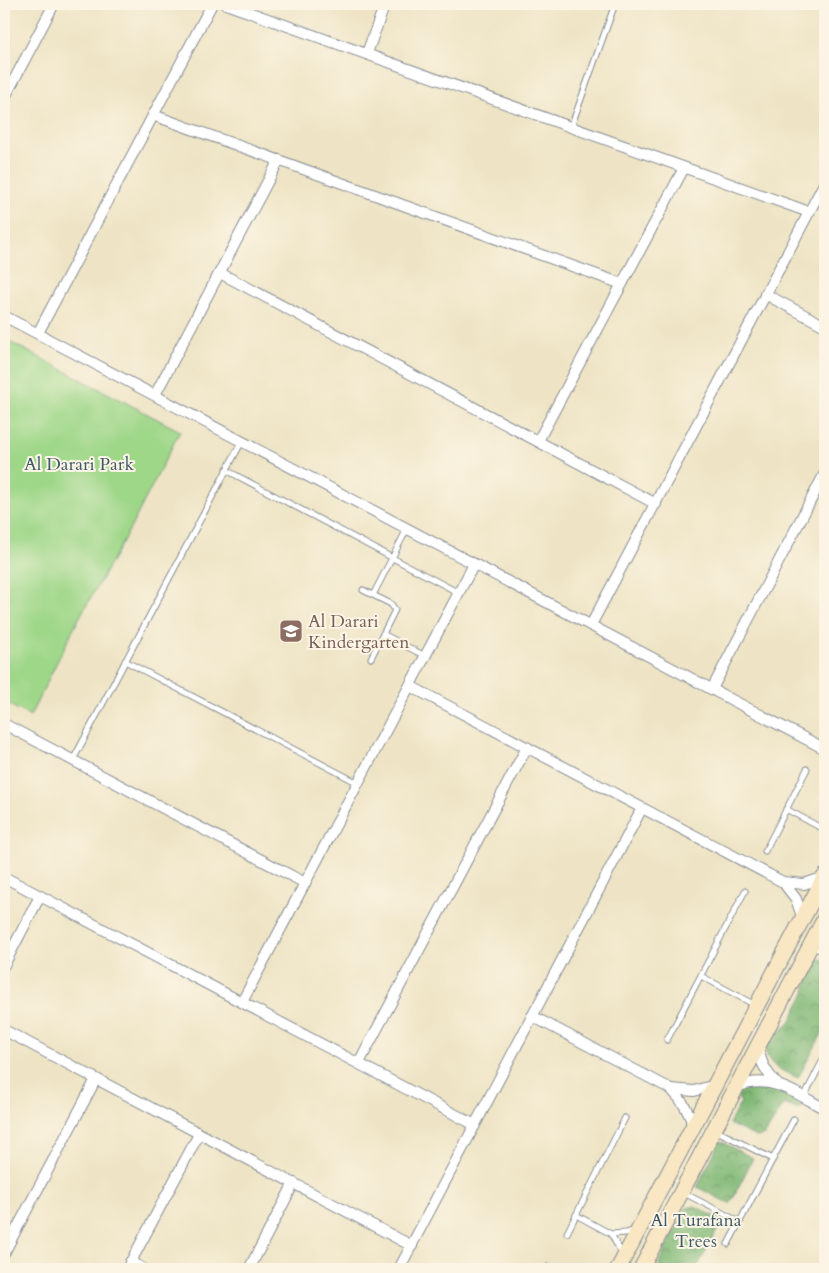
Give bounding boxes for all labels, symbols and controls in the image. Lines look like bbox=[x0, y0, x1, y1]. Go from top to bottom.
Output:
park label: Al Darari Park bbox=[24, 452, 134, 477]
place label: Al Darari Kindergarten bbox=[308, 609, 410, 655]
school or university icon: Al Darari Kindergarten bbox=[278, 618, 304, 644]
park label: Al Turafana Trees bbox=[651, 1208, 742, 1254]

